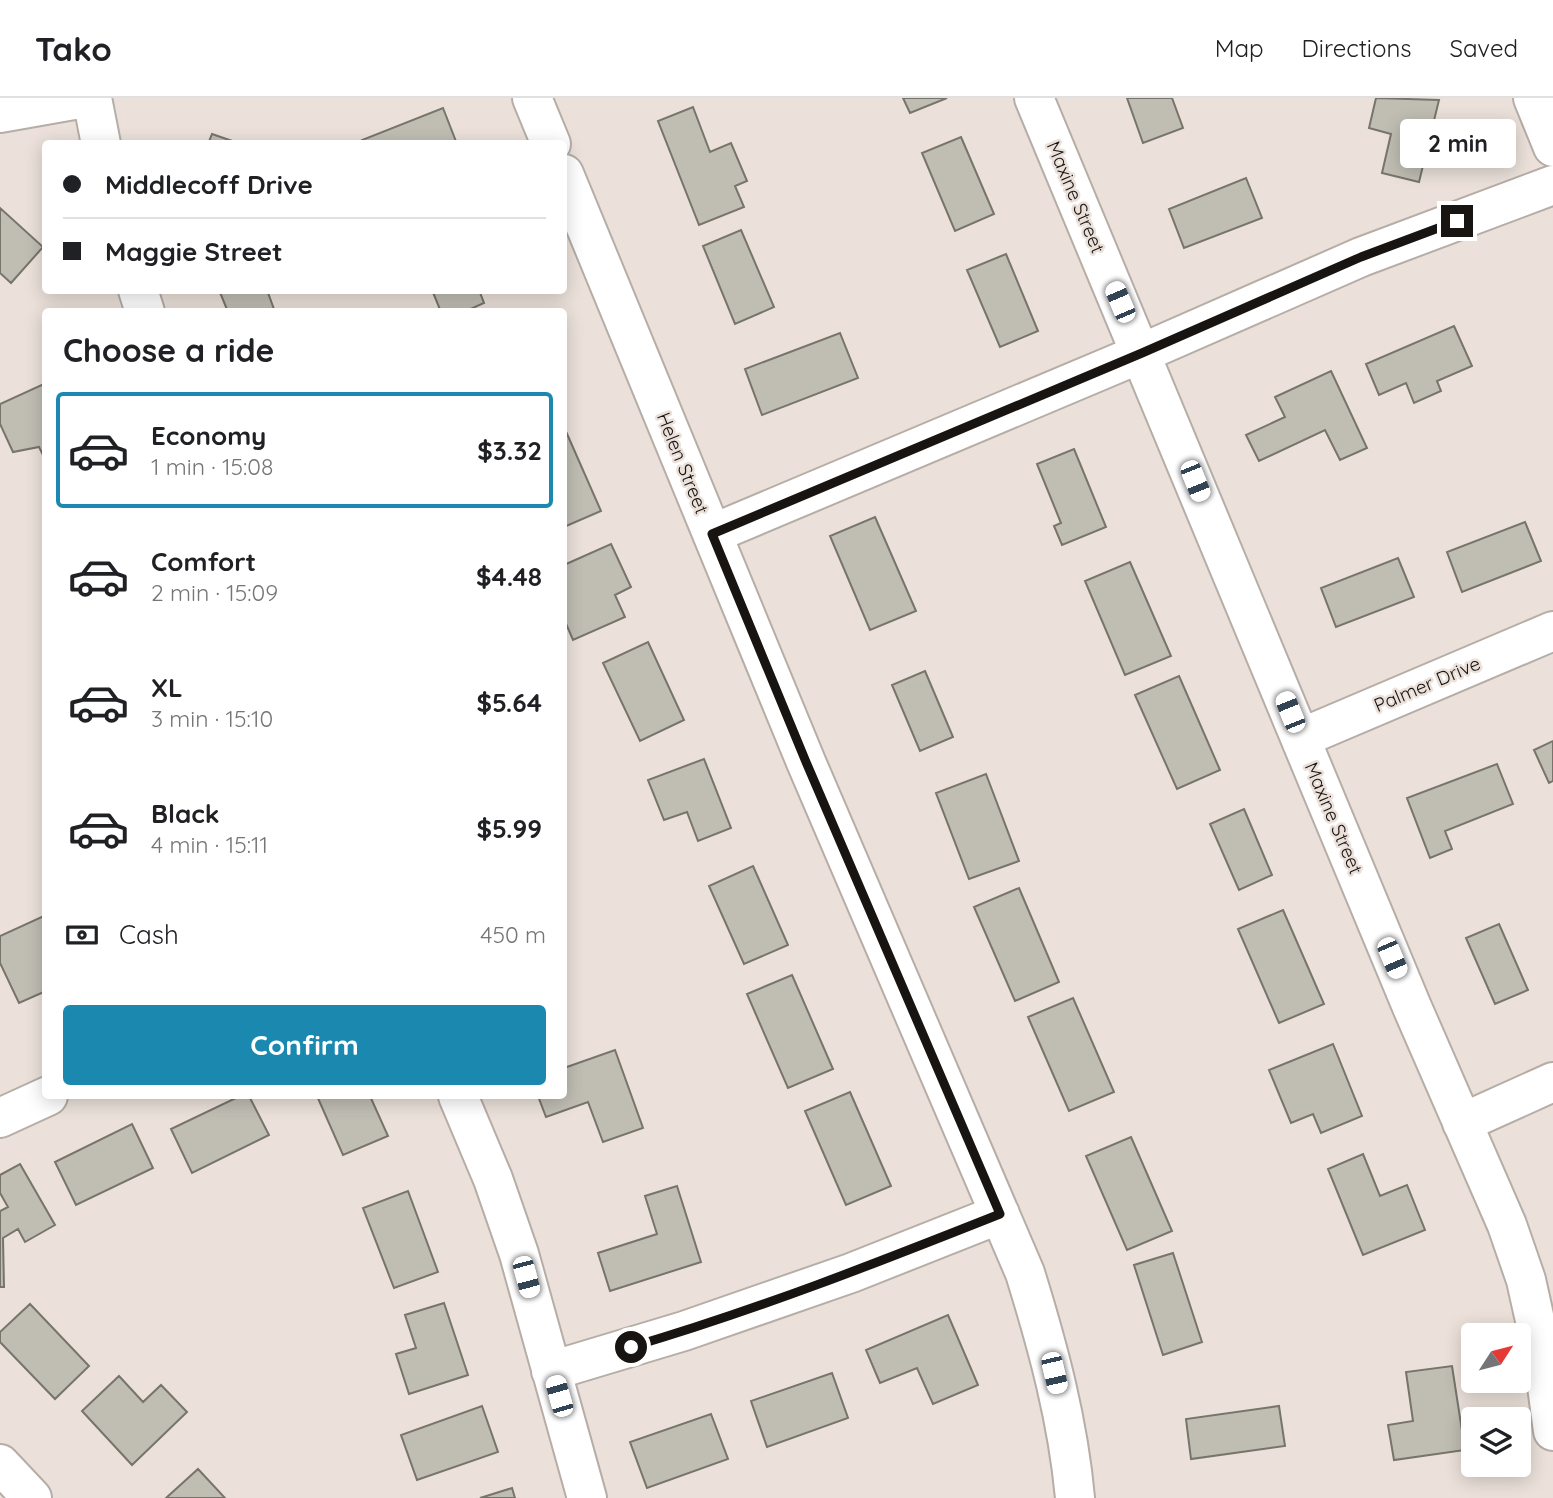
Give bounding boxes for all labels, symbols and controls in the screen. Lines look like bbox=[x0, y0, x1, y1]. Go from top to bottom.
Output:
text: Tako bbox=[35, 28, 112, 69]
text: Map bbox=[1215, 33, 1264, 63]
text: Directions bbox=[1302, 33, 1412, 63]
text: Saved bbox=[1450, 33, 1518, 63]
callout: 2 min bbox=[1399, 120, 1515, 169]
text: 2 min bbox=[1428, 129, 1488, 158]
street label: Maxine Street bbox=[1042, 137, 1110, 257]
text: Middlecoff Drive bbox=[105, 168, 313, 201]
route end bbox=[1441, 205, 1473, 237]
text: Maggie Street bbox=[105, 235, 283, 268]
car bbox=[1103, 279, 1138, 325]
text: Choose a ride bbox=[63, 330, 275, 370]
street label: Helen Street bbox=[652, 409, 714, 517]
icon: car bbox=[67, 419, 130, 482]
text: Economy bbox=[151, 419, 266, 452]
text: $3.32 bbox=[477, 434, 542, 467]
text: 1 min · 15:08 bbox=[151, 452, 273, 481]
car bbox=[1178, 458, 1213, 504]
icon: car bbox=[67, 545, 130, 608]
text: Comfort bbox=[151, 545, 256, 578]
text: $4.48 bbox=[476, 560, 542, 593]
text: 2 min · 15:09 bbox=[151, 578, 278, 607]
street label: Palmer Drive bbox=[1370, 651, 1484, 717]
icon: car bbox=[67, 671, 130, 734]
text: XL bbox=[151, 671, 183, 704]
text: $5.64 bbox=[476, 686, 542, 719]
car bbox=[1273, 689, 1308, 735]
text: 3 min · 15:10 bbox=[151, 704, 273, 733]
street label: Maxine Street bbox=[1300, 758, 1368, 878]
icon: car bbox=[67, 797, 130, 860]
text: Black bbox=[151, 797, 220, 830]
text: $5.99 bbox=[477, 812, 542, 845]
text: 4 min · 15:11 bbox=[151, 830, 268, 859]
icon: cash bbox=[63, 916, 101, 954]
text: Cash bbox=[119, 918, 179, 951]
text: 450 m bbox=[480, 920, 546, 949]
car bbox=[1375, 935, 1410, 981]
button: Confirm bbox=[63, 1005, 546, 1085]
car bbox=[511, 1254, 542, 1300]
north arrow bbox=[1461, 1323, 1531, 1393]
map controls bbox=[1461, 1323, 1531, 1477]
route start bbox=[615, 1331, 647, 1363]
car bbox=[1040, 1350, 1069, 1396]
car bbox=[544, 1373, 575, 1419]
button: layers bbox=[1461, 1407, 1531, 1477]

